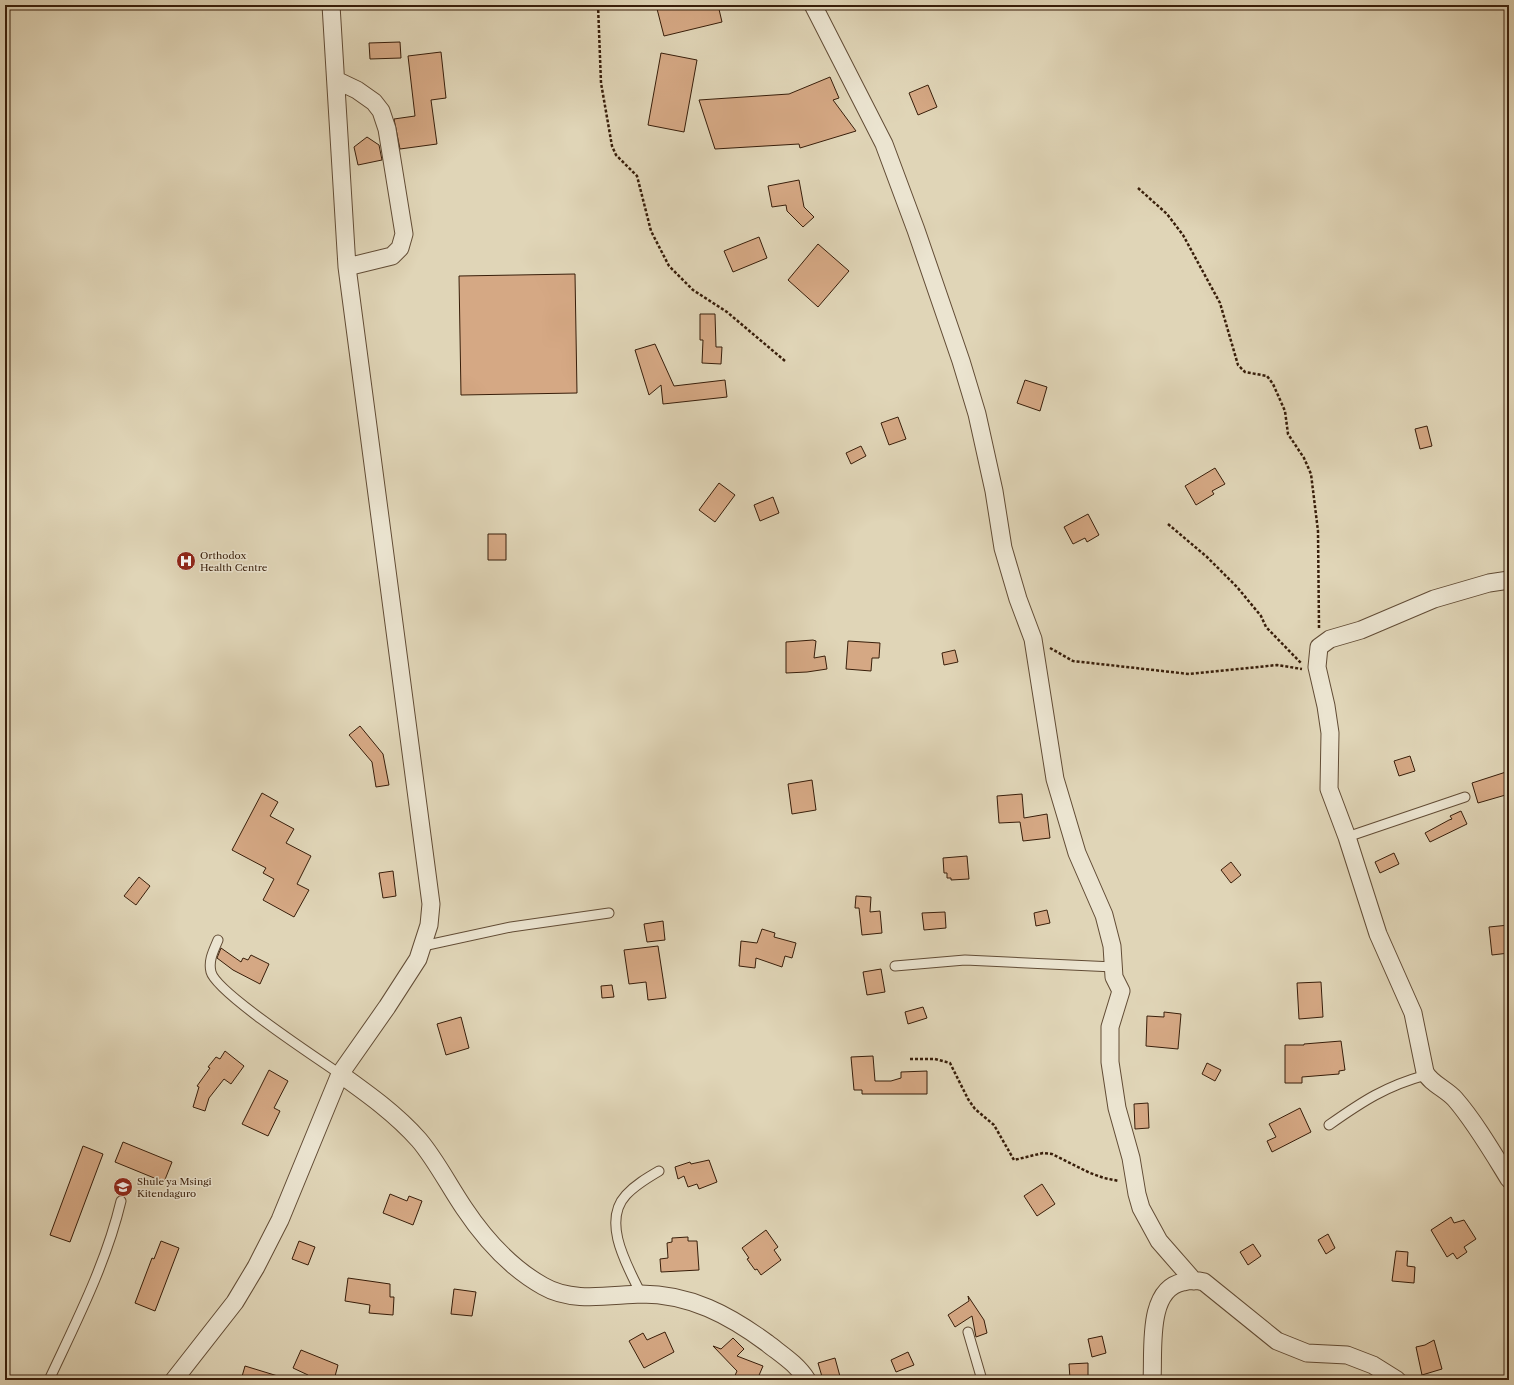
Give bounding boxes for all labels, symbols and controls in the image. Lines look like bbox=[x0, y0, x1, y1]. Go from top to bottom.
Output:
place label: Orthodox Health Centre bbox=[200, 549, 268, 574]
hospital icon: Orthodox Health Centre bbox=[175, 550, 197, 572]
place label: Shule ya Msingi Kitendaguro bbox=[137, 1175, 211, 1200]
school or university icon: Shule ya Msingi Kitendaguro bbox=[112, 1176, 134, 1198]

